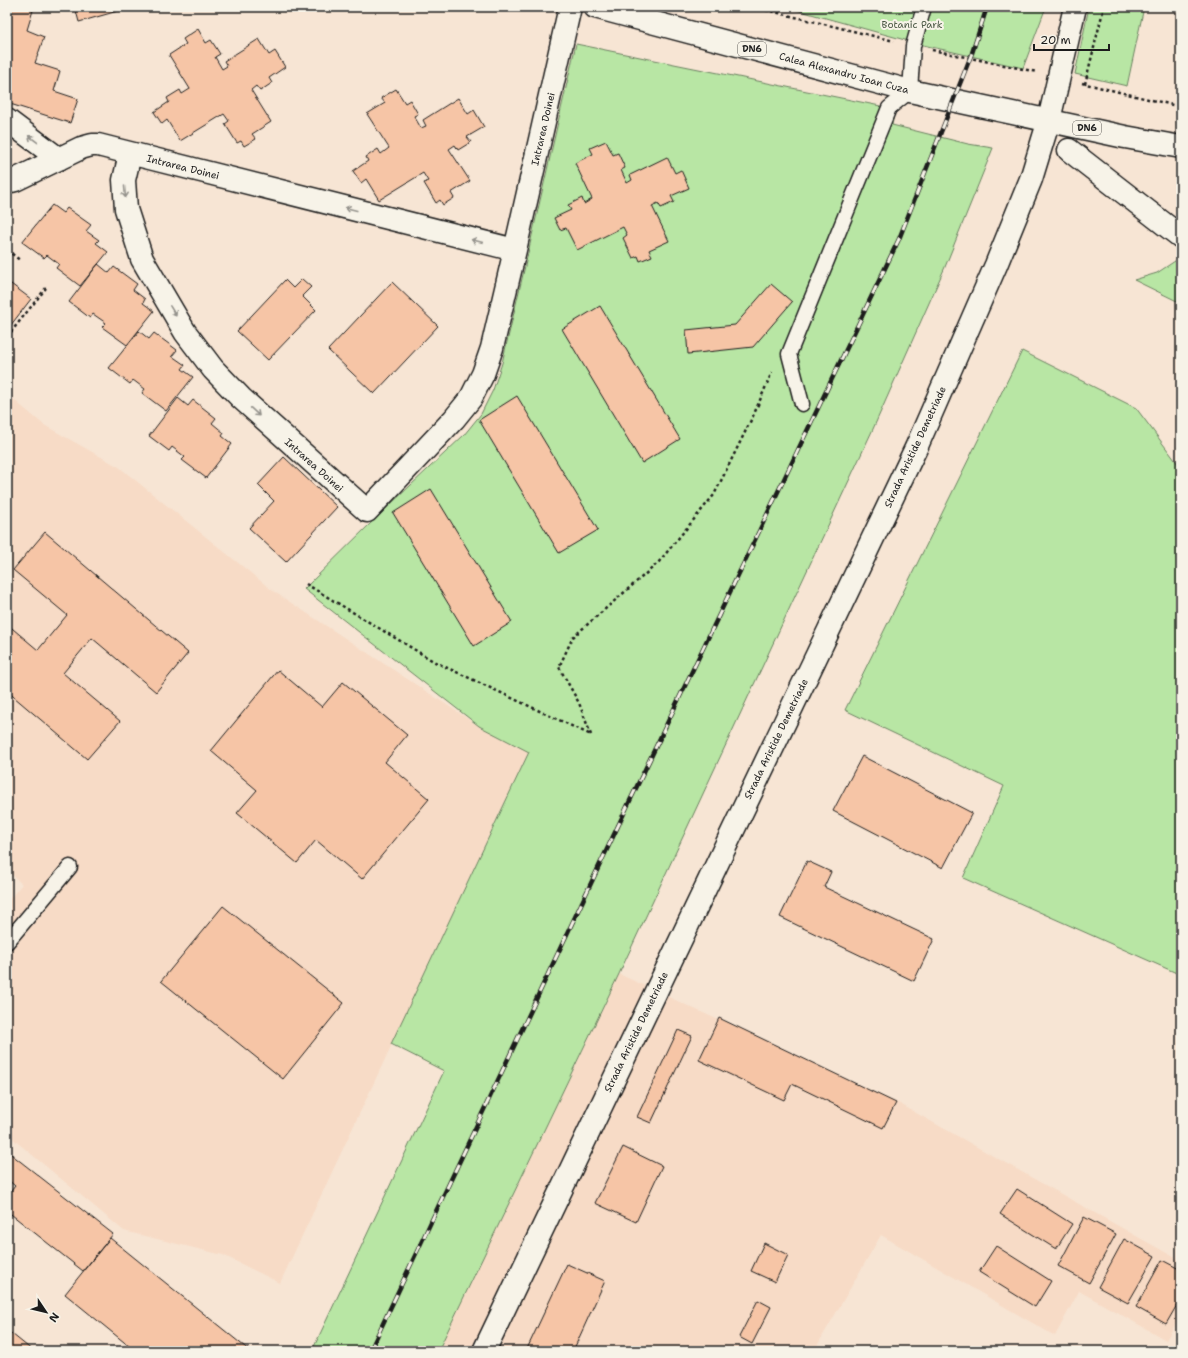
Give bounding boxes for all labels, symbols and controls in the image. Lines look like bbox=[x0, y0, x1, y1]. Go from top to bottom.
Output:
park label: Botanic Park bbox=[882, 18, 943, 31]
scale bar bbox=[1034, 26, 1109, 52]
text: 20 m bbox=[1040, 32, 1071, 48]
road number: DN6 bbox=[738, 42, 766, 56]
street label: Calea Alexandru Ioan Cuza bbox=[778, 49, 911, 97]
street label: Intrarea Doinei bbox=[528, 91, 558, 167]
road number: DN6 bbox=[1073, 121, 1101, 135]
one-way arrow bbox=[28, 135, 39, 144]
street label: Intrarea Doinei bbox=[145, 152, 221, 182]
one-way arrow bbox=[121, 185, 128, 198]
one-way arrow bbox=[345, 205, 358, 213]
one-way arrow bbox=[471, 237, 484, 244]
one-way arrow bbox=[169, 305, 177, 317]
street label: Strada Aristide Demetriade bbox=[881, 384, 949, 510]
one-way arrow bbox=[250, 407, 260, 416]
street label: Intrarea Doinei bbox=[282, 435, 346, 495]
street label: Strada Aristide Demetriade bbox=[741, 676, 811, 801]
street label: Strada Aristide Demetriade bbox=[601, 969, 671, 1094]
north arrow bbox=[26, 1292, 66, 1332]
text: N bbox=[45, 1310, 62, 1326]

